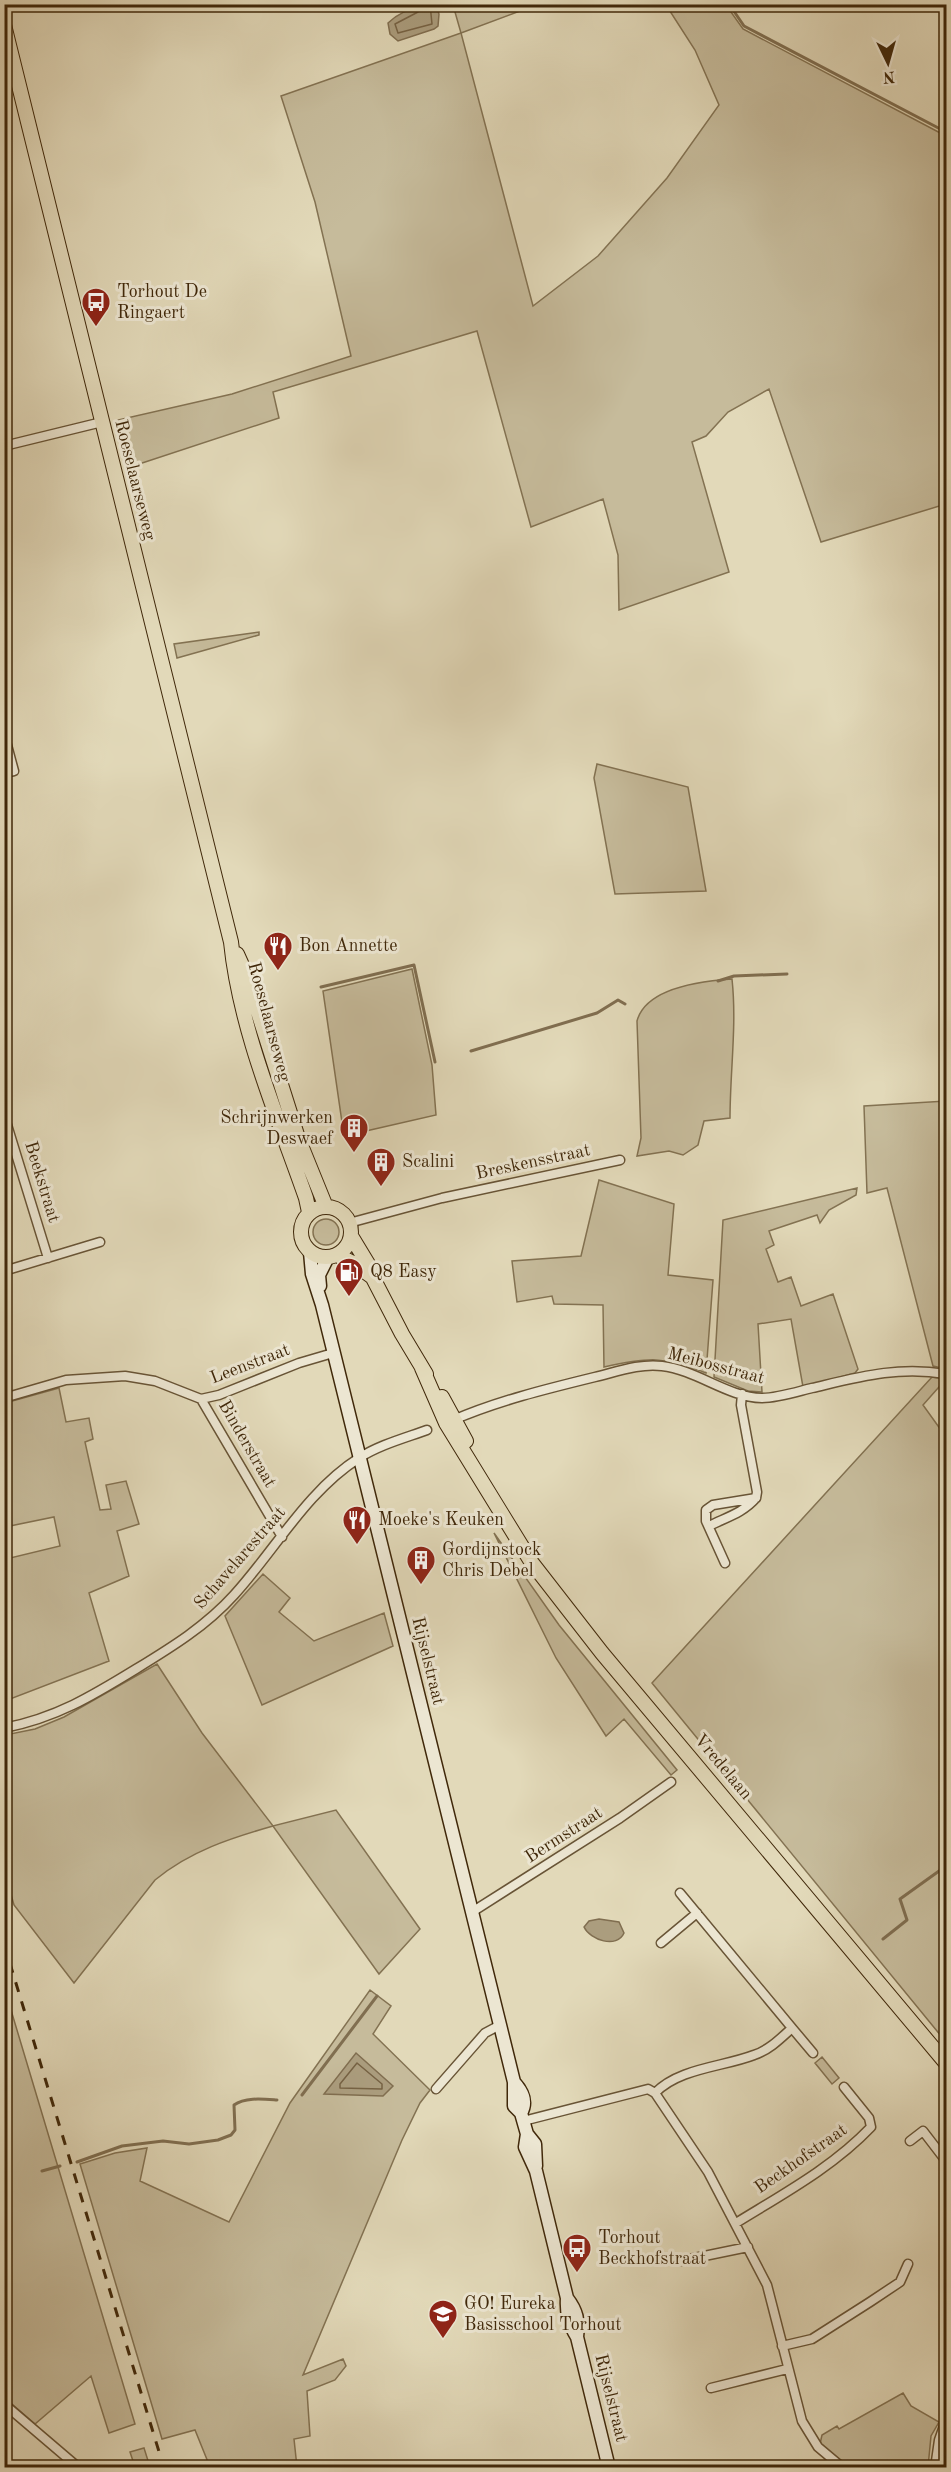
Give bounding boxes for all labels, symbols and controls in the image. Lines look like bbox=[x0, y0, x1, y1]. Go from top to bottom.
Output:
north arrow bbox=[858, 33, 918, 93]
text: N bbox=[882, 67, 896, 85]
place label: Torhout De Ringaert bbox=[117, 283, 207, 322]
bus stop icon: Torhout De Ringaert bbox=[80, 286, 112, 328]
street label: Roeselaarseweg bbox=[111, 418, 159, 542]
restaurant icon: Bon Annette bbox=[262, 930, 294, 972]
place label: Bon Annette bbox=[299, 937, 397, 955]
street label: Roeselaarseweg bbox=[244, 960, 294, 1084]
place label: Schrijnwerken Deswaef bbox=[220, 1109, 334, 1148]
building icon: Schrijnwerken Deswaef bbox=[338, 1112, 370, 1154]
street label: Beekstraat bbox=[21, 1139, 63, 1225]
street label: Breskensstraat bbox=[474, 1141, 592, 1183]
building icon: Scalini bbox=[365, 1146, 397, 1188]
place label: Scalini bbox=[402, 1153, 454, 1171]
fuel station icon: Q8 Easy bbox=[333, 1256, 365, 1298]
place label: Q8 Easy bbox=[370, 1263, 437, 1281]
street label: Leenstraat bbox=[208, 1341, 292, 1387]
street label: Meibosstraat bbox=[665, 1344, 767, 1388]
street label: Binderstraat bbox=[215, 1397, 279, 1491]
street label: Schavelarestraat bbox=[191, 1503, 289, 1613]
restaurant icon: Moeke's Keuken bbox=[341, 1504, 373, 1546]
place label: Moeke's Keuken bbox=[378, 1511, 504, 1529]
place label: Gordijnstock Chris Debel bbox=[442, 1541, 541, 1580]
building icon: Gordijnstock Chris Debel bbox=[405, 1544, 437, 1586]
street label: Rijselstraat bbox=[408, 1615, 448, 1707]
street label: Vredelaan bbox=[691, 1731, 756, 1803]
street label: Bermstraat bbox=[522, 1804, 606, 1866]
street label: Beckhofstraat bbox=[752, 2121, 850, 2197]
place label: Torhout Beckhofstraat bbox=[598, 2229, 706, 2268]
bus stop icon: Torhout Beckhofstraat bbox=[561, 2232, 593, 2274]
place label: GO! Eureka Basisschool Torhout bbox=[464, 2295, 622, 2334]
school or university icon: GO! Eureka Basisschool Torhout bbox=[427, 2298, 459, 2340]
street label: Rijselstraat bbox=[591, 2352, 631, 2444]

